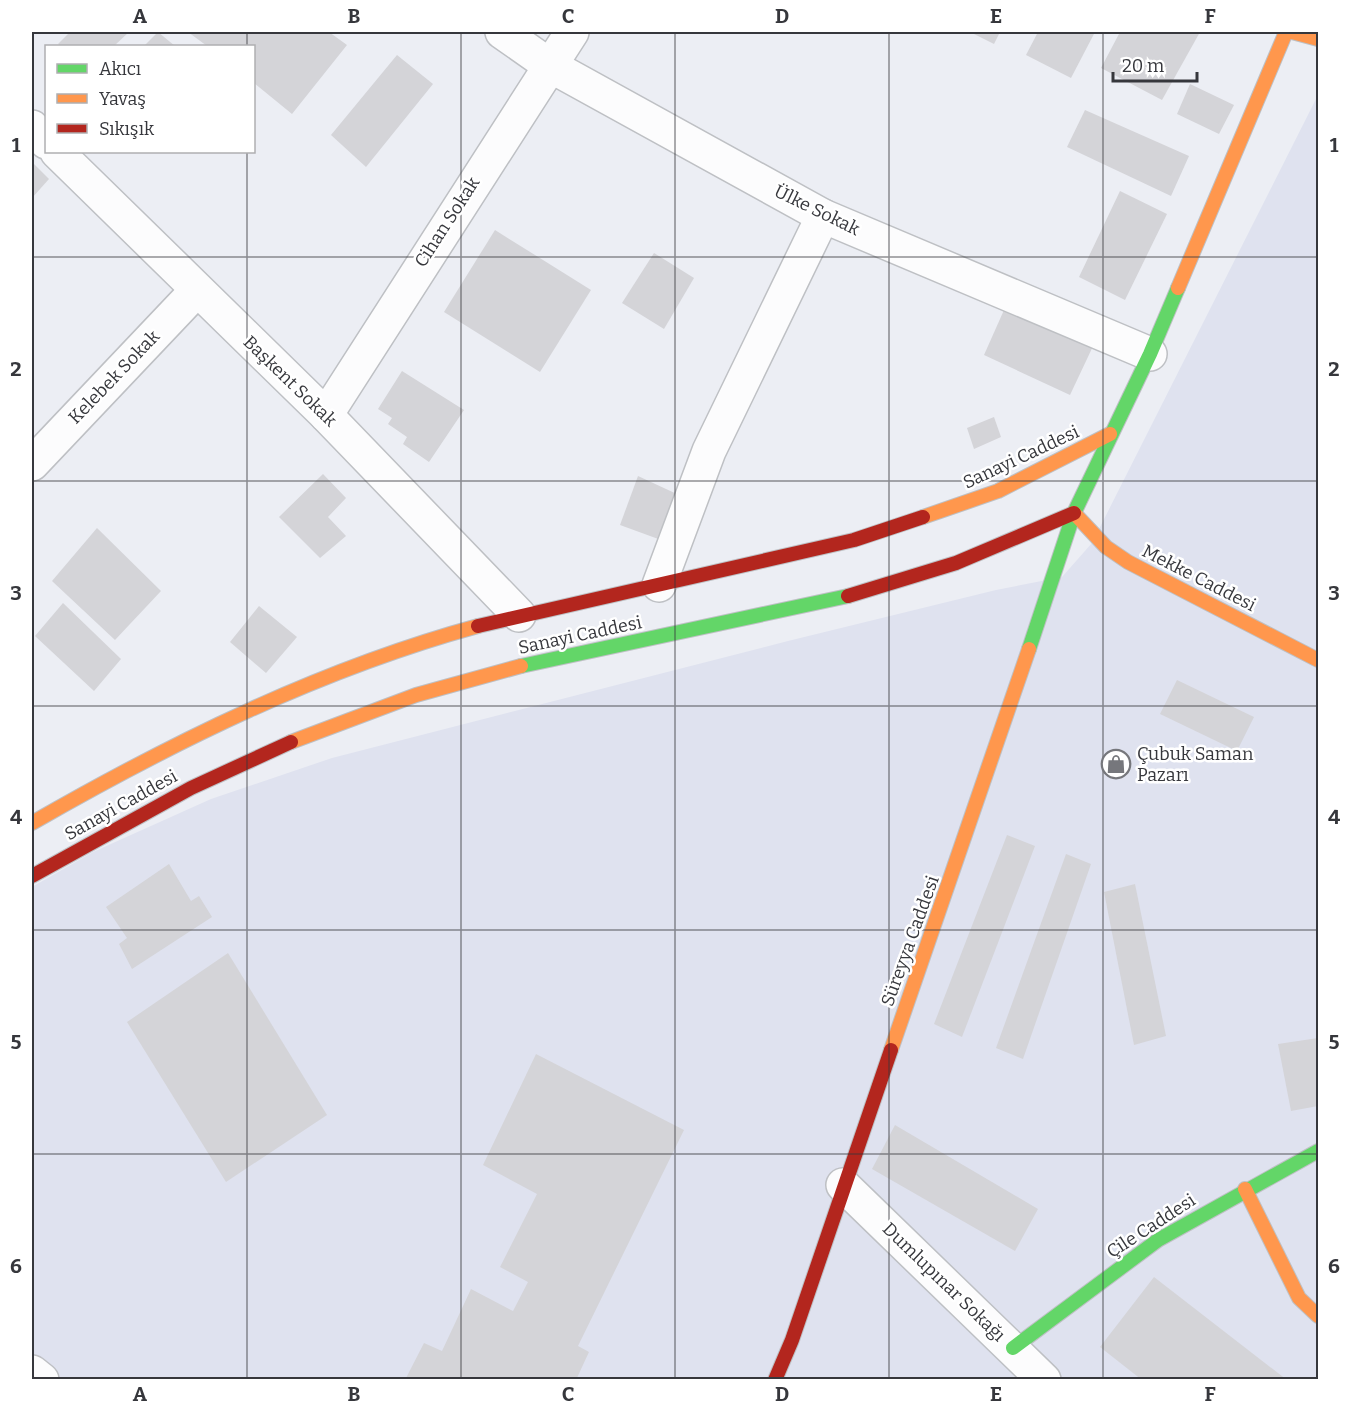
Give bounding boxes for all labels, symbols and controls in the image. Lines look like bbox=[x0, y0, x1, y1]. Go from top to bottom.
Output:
text: A bbox=[133, 4, 148, 28]
text: B bbox=[348, 4, 361, 28]
text: C bbox=[562, 4, 574, 28]
text: D bbox=[775, 4, 789, 28]
text: E bbox=[990, 4, 1002, 28]
text: F bbox=[1204, 4, 1216, 28]
legend bbox=[45, 45, 255, 153]
scale bar bbox=[1113, 45, 1197, 83]
text: 20 m bbox=[1122, 55, 1164, 77]
text: Akıcı bbox=[99, 58, 141, 80]
text: Yavaş bbox=[99, 88, 146, 110]
text: Sıkışık bbox=[99, 118, 155, 140]
text: 1 bbox=[12, 133, 21, 157]
text: 1 bbox=[1330, 133, 1339, 157]
street label: Cihan Sokak bbox=[410, 172, 485, 271]
street label: Ülke Sokak bbox=[771, 180, 864, 240]
street label: Kelebek Sokak bbox=[64, 325, 165, 428]
street label: Başkent Sokak bbox=[239, 331, 342, 432]
text: 2 bbox=[10, 357, 22, 381]
text: 2 bbox=[1328, 357, 1340, 381]
street label: Sanayi Caddesi bbox=[959, 421, 1083, 493]
street label: Mekke Caddesi bbox=[1138, 540, 1260, 616]
text: 3 bbox=[10, 581, 22, 605]
text: 3 bbox=[1328, 581, 1340, 605]
street label: Sanayi Caddesi bbox=[516, 611, 644, 659]
place label: Çubuk Saman Pazarı bbox=[1137, 743, 1254, 786]
shop icon: Çubuk Saman Pazarı bbox=[1100, 748, 1132, 780]
street label: Sanayi Caddesi bbox=[61, 765, 181, 845]
text: 4 bbox=[10, 805, 22, 829]
text: 4 bbox=[1328, 805, 1340, 829]
street label: Süreyya Caddesi bbox=[876, 873, 944, 1009]
text: 5 bbox=[11, 1030, 22, 1054]
text: 5 bbox=[1329, 1030, 1340, 1054]
street label: Çile Caddesi bbox=[1103, 1189, 1199, 1263]
street label: Dumlupınar Sokağı bbox=[878, 1218, 1010, 1346]
text: 6 bbox=[10, 1254, 22, 1278]
text: 6 bbox=[1328, 1254, 1340, 1278]
text: A bbox=[133, 1382, 148, 1406]
text: B bbox=[348, 1382, 361, 1406]
text: C bbox=[562, 1382, 574, 1406]
text: D bbox=[775, 1382, 789, 1406]
text: E bbox=[990, 1382, 1002, 1406]
text: F bbox=[1204, 1382, 1216, 1406]

